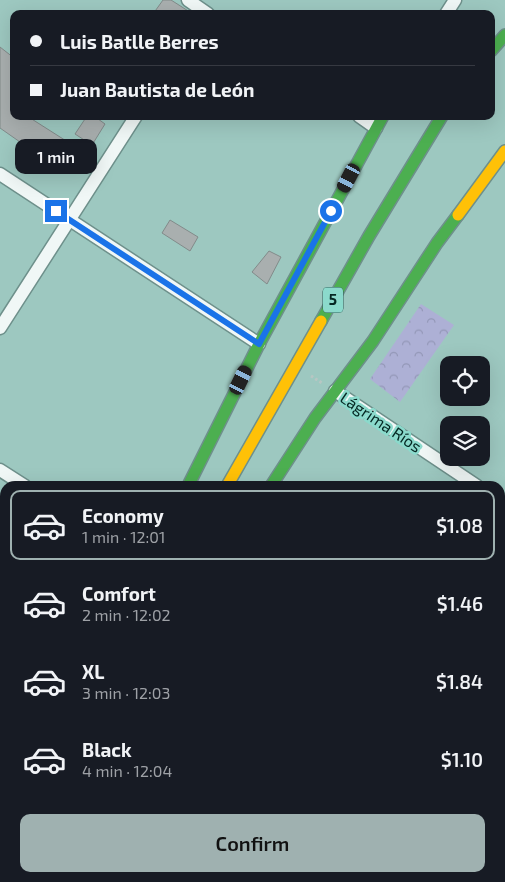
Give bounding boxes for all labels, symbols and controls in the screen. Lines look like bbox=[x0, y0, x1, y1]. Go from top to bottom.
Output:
text: Luis Batlle Berres bbox=[60, 30, 219, 53]
text: Juan Bautista de León bbox=[60, 78, 254, 101]
callout: 1 min bbox=[15, 138, 97, 174]
text: 1 min bbox=[37, 147, 75, 166]
car bbox=[335, 161, 362, 195]
route end bbox=[45, 200, 67, 222]
route start bbox=[320, 200, 342, 222]
road number: 5 bbox=[323, 288, 343, 312]
map controls bbox=[440, 356, 490, 466]
button: locate bbox=[440, 356, 490, 406]
car bbox=[227, 363, 254, 397]
street label: Lágrima Ríos bbox=[337, 387, 425, 456]
button: layers bbox=[440, 416, 490, 466]
icon: car bbox=[22, 503, 67, 548]
text: Economy bbox=[82, 504, 164, 527]
text: $1.08 bbox=[436, 514, 483, 537]
text: 1 min · 12:01 bbox=[82, 527, 165, 546]
icon: car bbox=[22, 581, 67, 626]
text: Comfort bbox=[82, 582, 156, 605]
text: $1.46 bbox=[437, 592, 483, 615]
text: 2 min · 12:02 bbox=[82, 605, 171, 624]
icon: car bbox=[22, 659, 67, 704]
text: XL bbox=[82, 660, 104, 683]
text: $1.84 bbox=[436, 670, 483, 693]
text: 3 min · 12:03 bbox=[82, 683, 170, 702]
icon: car bbox=[22, 737, 67, 782]
text: Black bbox=[82, 738, 132, 761]
text: $1.10 bbox=[441, 748, 483, 771]
text: 4 min · 12:04 bbox=[82, 761, 172, 780]
button: Confirm bbox=[20, 814, 485, 872]

